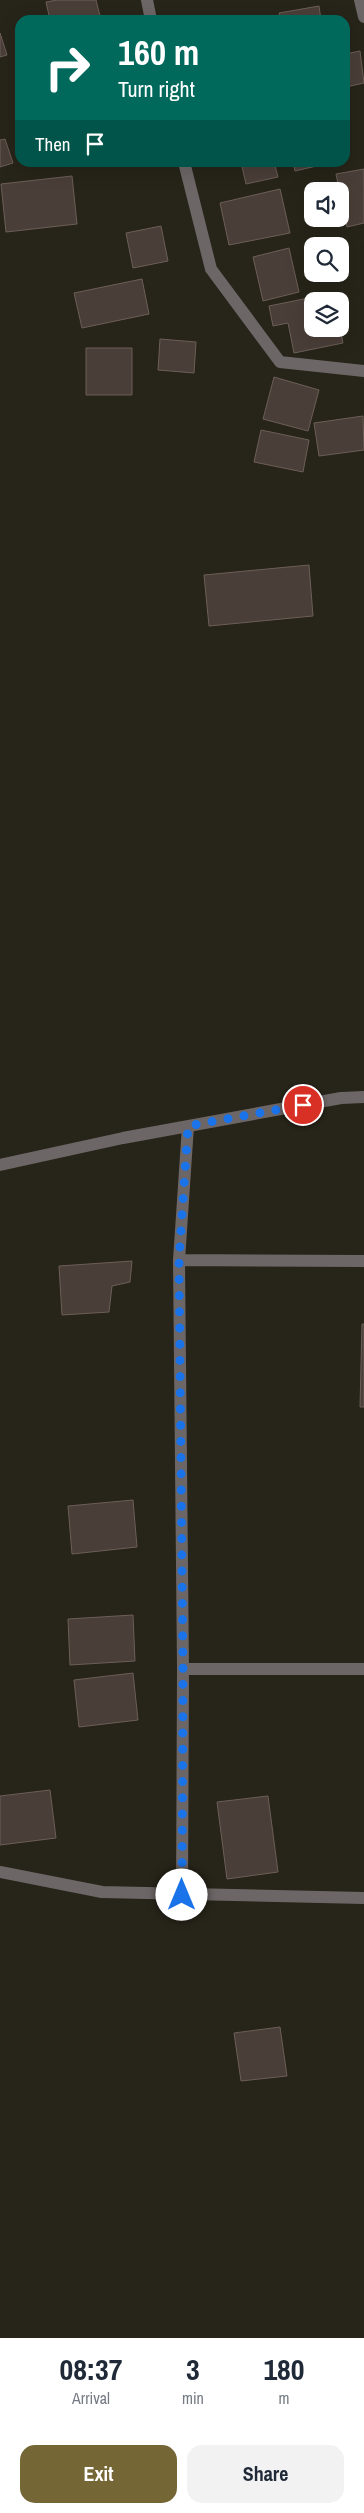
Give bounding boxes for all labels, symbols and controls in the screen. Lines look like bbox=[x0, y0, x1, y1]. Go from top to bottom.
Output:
text: 160 m bbox=[118, 29, 199, 76]
icon: right bbox=[35, 35, 100, 100]
text: Turn right bbox=[118, 74, 195, 104]
icon: arrive bbox=[81, 130, 109, 158]
text: Then bbox=[35, 131, 71, 157]
map controls bbox=[304, 182, 349, 337]
button: sound bbox=[304, 182, 349, 227]
button: search bbox=[304, 237, 349, 282]
button: layers bbox=[304, 292, 349, 337]
pin bbox=[282, 1084, 324, 1126]
icon: arrive bbox=[289, 1091, 317, 1119]
position arrow bbox=[155, 1868, 207, 1920]
text: 08:37 bbox=[60, 2349, 122, 2389]
text: 3 bbox=[186, 2349, 200, 2389]
text: 180 bbox=[263, 2349, 304, 2389]
text: Arrival bbox=[72, 2387, 110, 2409]
text: min bbox=[182, 2387, 204, 2409]
text: m bbox=[278, 2387, 289, 2409]
button: Exit bbox=[20, 2445, 177, 2503]
button: Share bbox=[187, 2445, 344, 2503]

